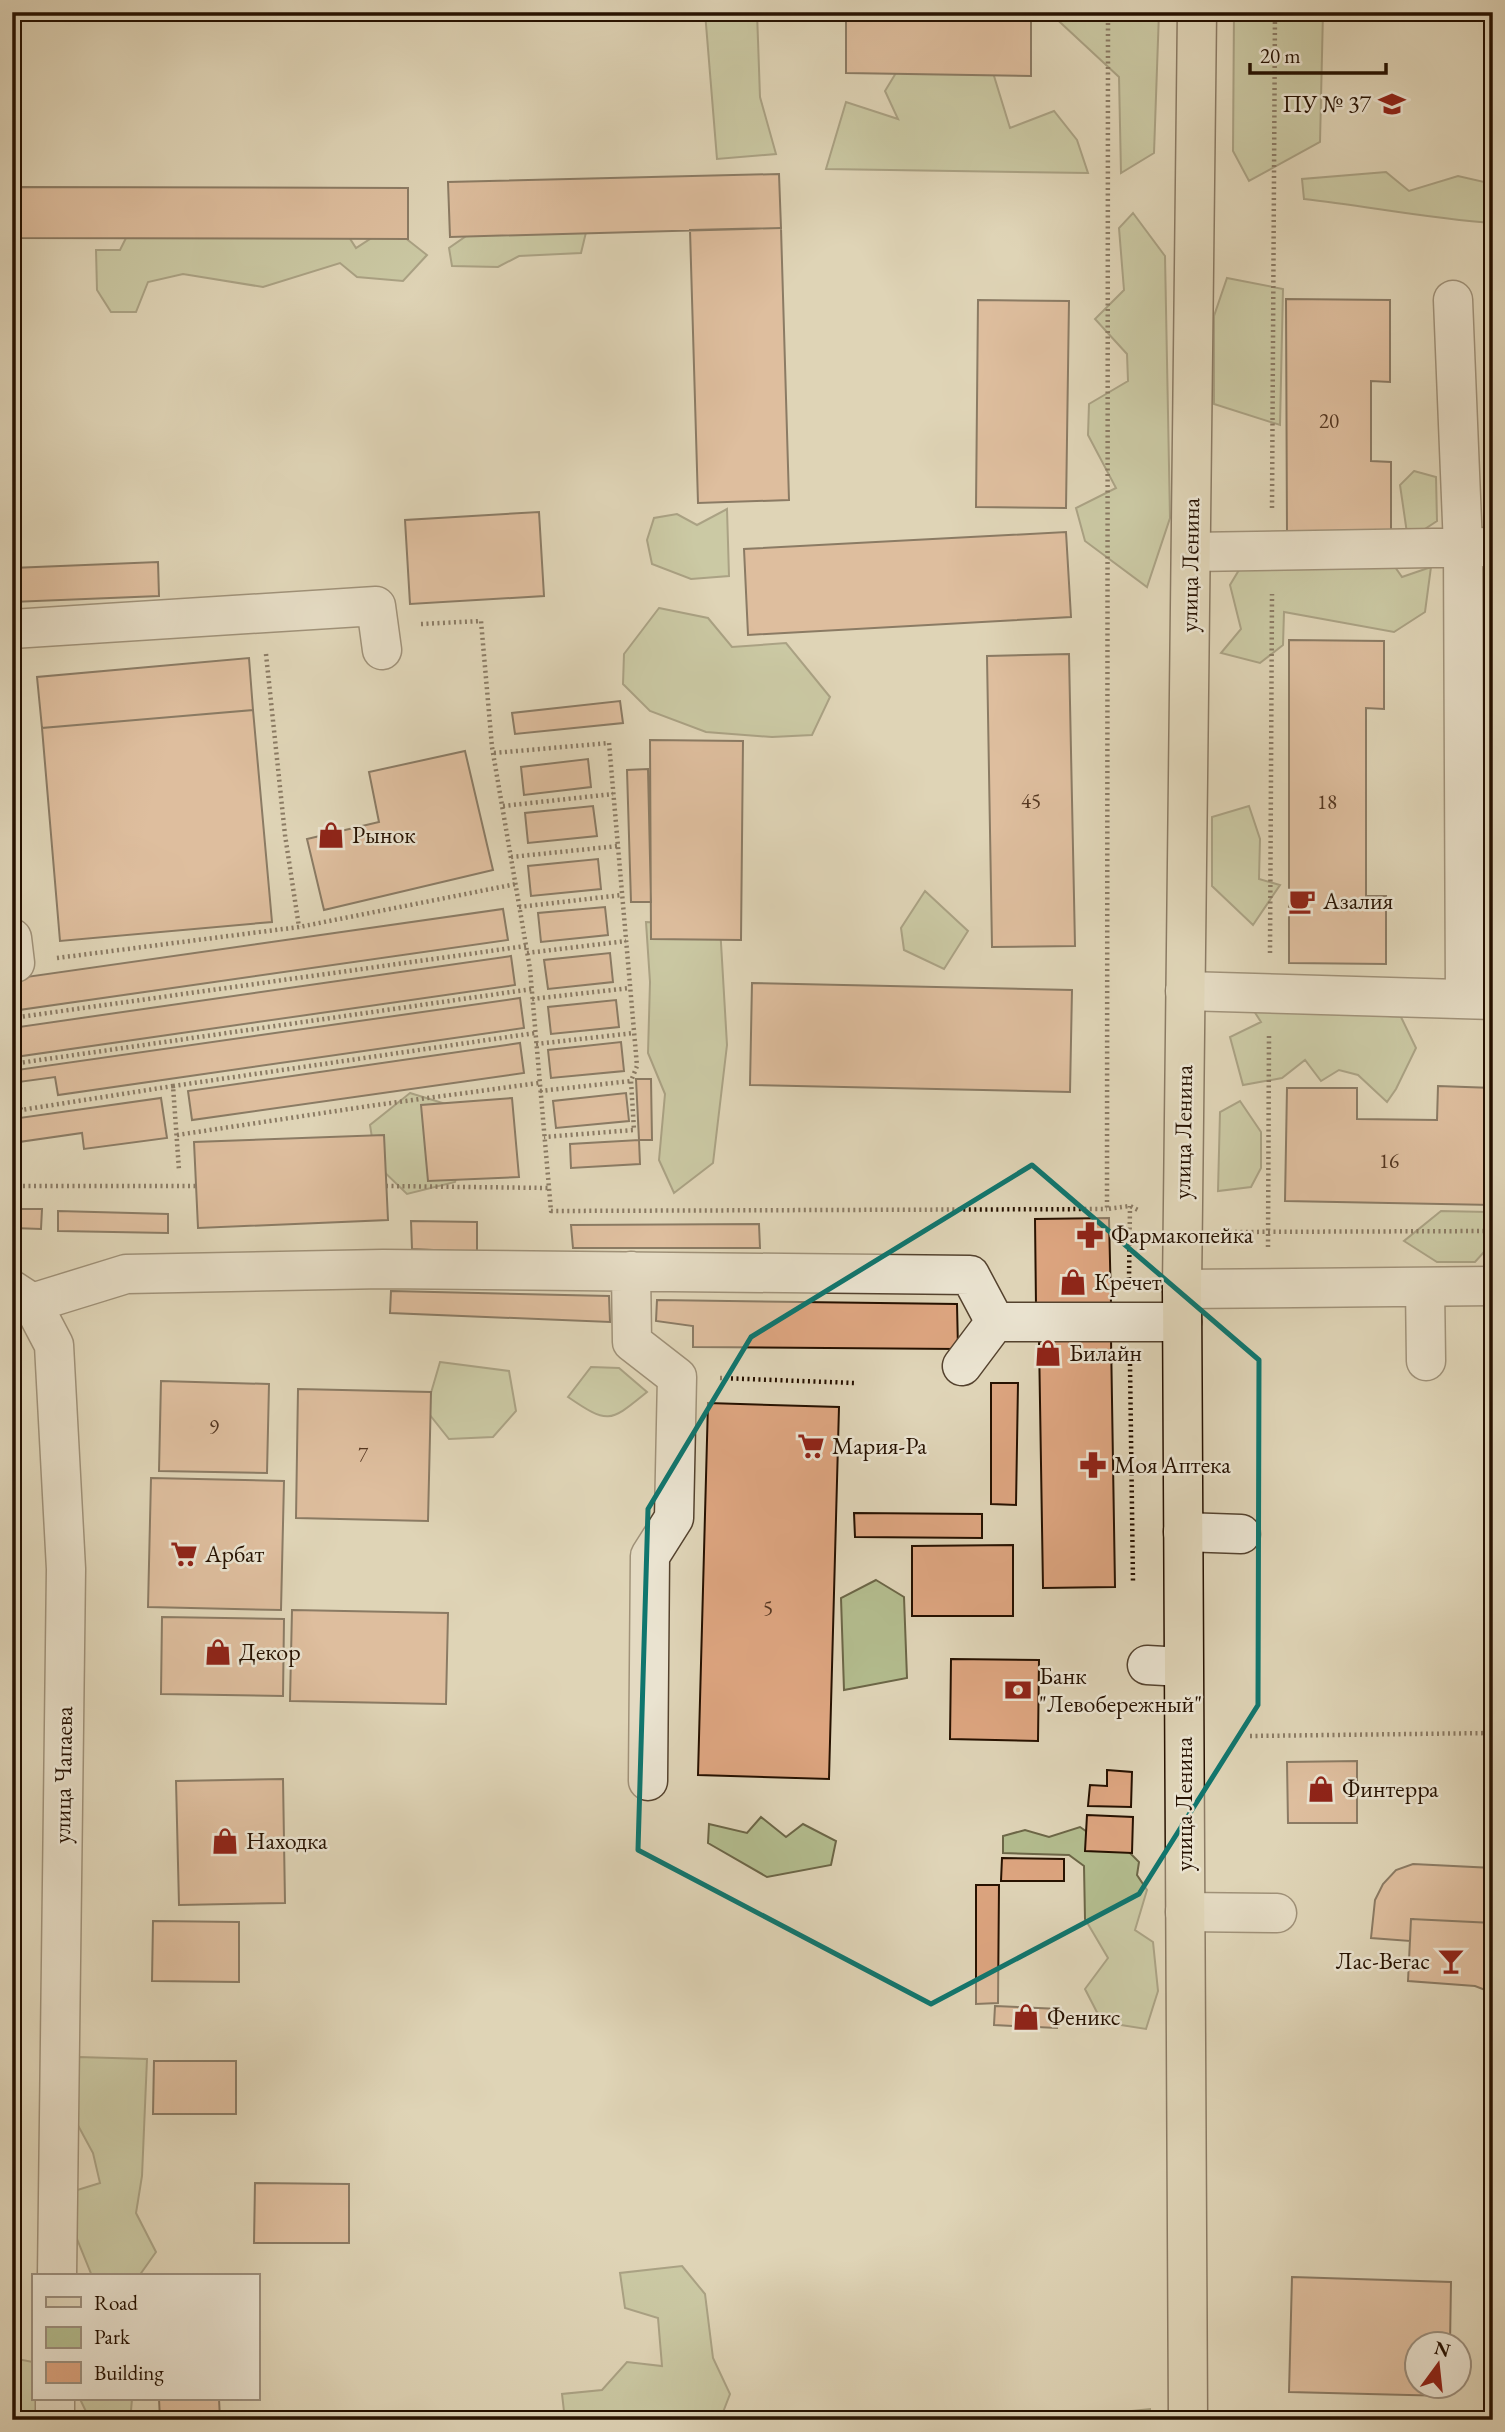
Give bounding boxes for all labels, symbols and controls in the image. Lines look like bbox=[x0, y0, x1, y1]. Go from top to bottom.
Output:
scale bar bbox=[1250, 32, 1386, 76]
text: 20 m bbox=[1260, 42, 1301, 69]
place label: ПУ № 37 bbox=[1282, 88, 1371, 119]
school or university icon: ПУ № 37 bbox=[1377, 89, 1407, 119]
house number: 20 bbox=[1319, 407, 1339, 434]
street label: улица Ленина bbox=[1173, 497, 1206, 633]
house number: 45 bbox=[1021, 787, 1041, 814]
house number: 18 bbox=[1317, 788, 1337, 815]
place label: Рынок bbox=[352, 819, 416, 850]
shop icon: Рынок bbox=[316, 820, 346, 850]
place label: Азалия bbox=[1322, 885, 1394, 916]
cafe icon: Азалия bbox=[1287, 886, 1317, 916]
street label: улица Ленина bbox=[1166, 1064, 1199, 1200]
house number: 16 bbox=[1379, 1147, 1399, 1174]
place label: Фармакопейка bbox=[1111, 1219, 1254, 1250]
pharmacy icon: Фармакопейка bbox=[1075, 1220, 1105, 1250]
place label: Кречет bbox=[1094, 1266, 1162, 1297]
shop icon: Кречет bbox=[1058, 1267, 1088, 1297]
place label: Билайн bbox=[1069, 1337, 1142, 1368]
shop icon: Билайн bbox=[1033, 1338, 1063, 1368]
house number: 9 bbox=[209, 1413, 219, 1440]
place label: Мария-Ра bbox=[832, 1430, 927, 1461]
supermarket icon: Мария-Ра bbox=[796, 1431, 826, 1461]
house number: 7 bbox=[358, 1441, 369, 1468]
place label: Моя Аптека bbox=[1114, 1449, 1231, 1480]
pharmacy icon: Моя Аптека bbox=[1078, 1450, 1108, 1480]
place label: Арбат bbox=[204, 1538, 265, 1569]
supermarket icon: Арбат bbox=[169, 1539, 199, 1569]
house number: 5 bbox=[763, 1594, 773, 1621]
place label: Декор bbox=[239, 1636, 301, 1667]
shop icon: Декор bbox=[203, 1637, 233, 1667]
place label: Банк "Левобережный" bbox=[1039, 1660, 1202, 1719]
bank icon: Банк "Левобережный" bbox=[1003, 1675, 1033, 1705]
street label: улица Чапаева bbox=[46, 1706, 79, 1844]
street label: улица Ленина bbox=[1168, 1736, 1199, 1871]
place label: Финтерра bbox=[1342, 1773, 1439, 1804]
shop icon: Финтерра bbox=[1306, 1774, 1336, 1804]
place label: Находка bbox=[246, 1825, 328, 1856]
shop icon: Находка bbox=[210, 1826, 240, 1856]
place label: Лас-Вегас bbox=[1336, 1945, 1430, 1976]
bar icon: Лас-Вегас bbox=[1436, 1946, 1466, 1976]
place label: Феникс bbox=[1047, 2001, 1121, 2032]
shop icon: Феникс bbox=[1011, 2002, 1041, 2032]
legend bbox=[32, 2274, 259, 2400]
text: Road bbox=[94, 2289, 138, 2316]
text: Park bbox=[94, 2323, 131, 2350]
north arrow bbox=[1404, 2330, 1474, 2400]
text: N bbox=[1432, 2335, 1454, 2363]
text: Building bbox=[94, 2359, 164, 2386]

